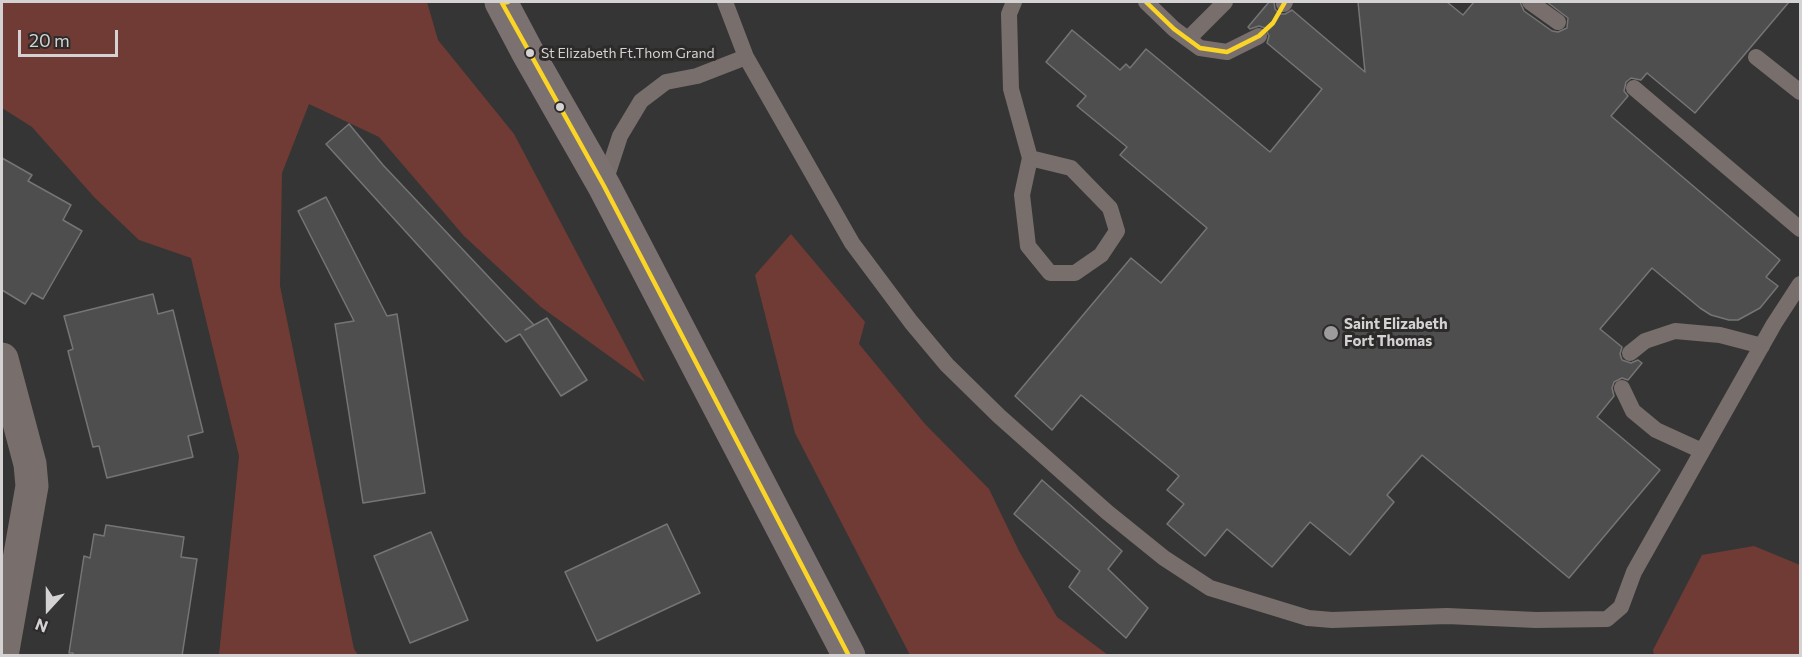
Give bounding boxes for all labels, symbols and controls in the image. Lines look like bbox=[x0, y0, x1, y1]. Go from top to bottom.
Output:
scale bar bbox=[21, 18, 122, 56]
text: 20 m bbox=[29, 29, 70, 51]
place label: St Elizabeth Ft.Thom Grand bbox=[541, 45, 715, 61]
marker: St Elizabeth Ft.Thom Grand bbox=[524, 47, 536, 59]
unlabelled marker bbox=[554, 101, 566, 113]
place label: Saint Elizabeth Fort Thomas bbox=[1344, 315, 1448, 350]
marker: Saint Elizabeth Fort Thomas bbox=[1322, 324, 1340, 342]
north arrow bbox=[18, 579, 78, 639]
text: N bbox=[32, 615, 50, 637]

